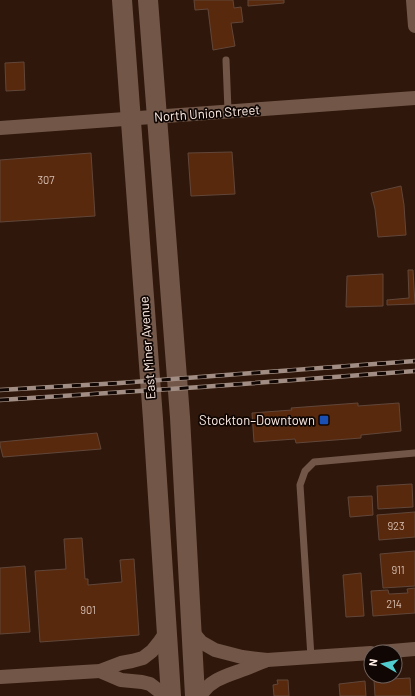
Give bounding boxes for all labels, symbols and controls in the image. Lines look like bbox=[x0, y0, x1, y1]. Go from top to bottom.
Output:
street label: North Union Street bbox=[154, 101, 260, 125]
house number: 307 bbox=[37, 173, 55, 186]
street label: East Miner Avenue bbox=[135, 296, 159, 400]
place label: Stockton–Downtown bbox=[199, 412, 315, 428]
marker: Stockton–Downtown bbox=[318, 414, 330, 426]
house number: 923 bbox=[387, 519, 405, 532]
house number: 911 bbox=[391, 563, 405, 576]
house number: 214 bbox=[386, 597, 402, 610]
house number: 901 bbox=[80, 603, 96, 616]
north arrow bbox=[363, 644, 403, 684]
text: N bbox=[366, 658, 380, 667]

